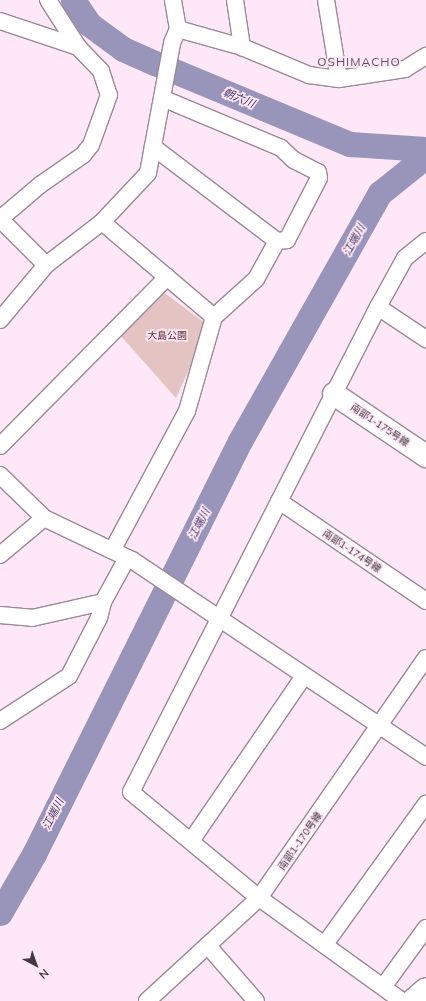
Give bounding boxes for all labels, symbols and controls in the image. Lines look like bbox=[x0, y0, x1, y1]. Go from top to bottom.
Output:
district label: OSHIMACHO bbox=[317, 55, 401, 69]
water label: 朝六川 bbox=[221, 85, 257, 111]
water label: 江端川 bbox=[340, 222, 368, 258]
park label: 大島公園 bbox=[147, 330, 187, 342]
street label: 南部1-175号線 bbox=[348, 401, 412, 449]
water label: 江端川 bbox=[186, 506, 212, 542]
street label: 南部1-174号線 bbox=[320, 527, 384, 575]
water label: 江端川 bbox=[40, 796, 66, 832]
street label: 南部1-170号線 bbox=[276, 810, 324, 872]
north arrow bbox=[16, 945, 56, 985]
text: N bbox=[36, 966, 52, 982]

